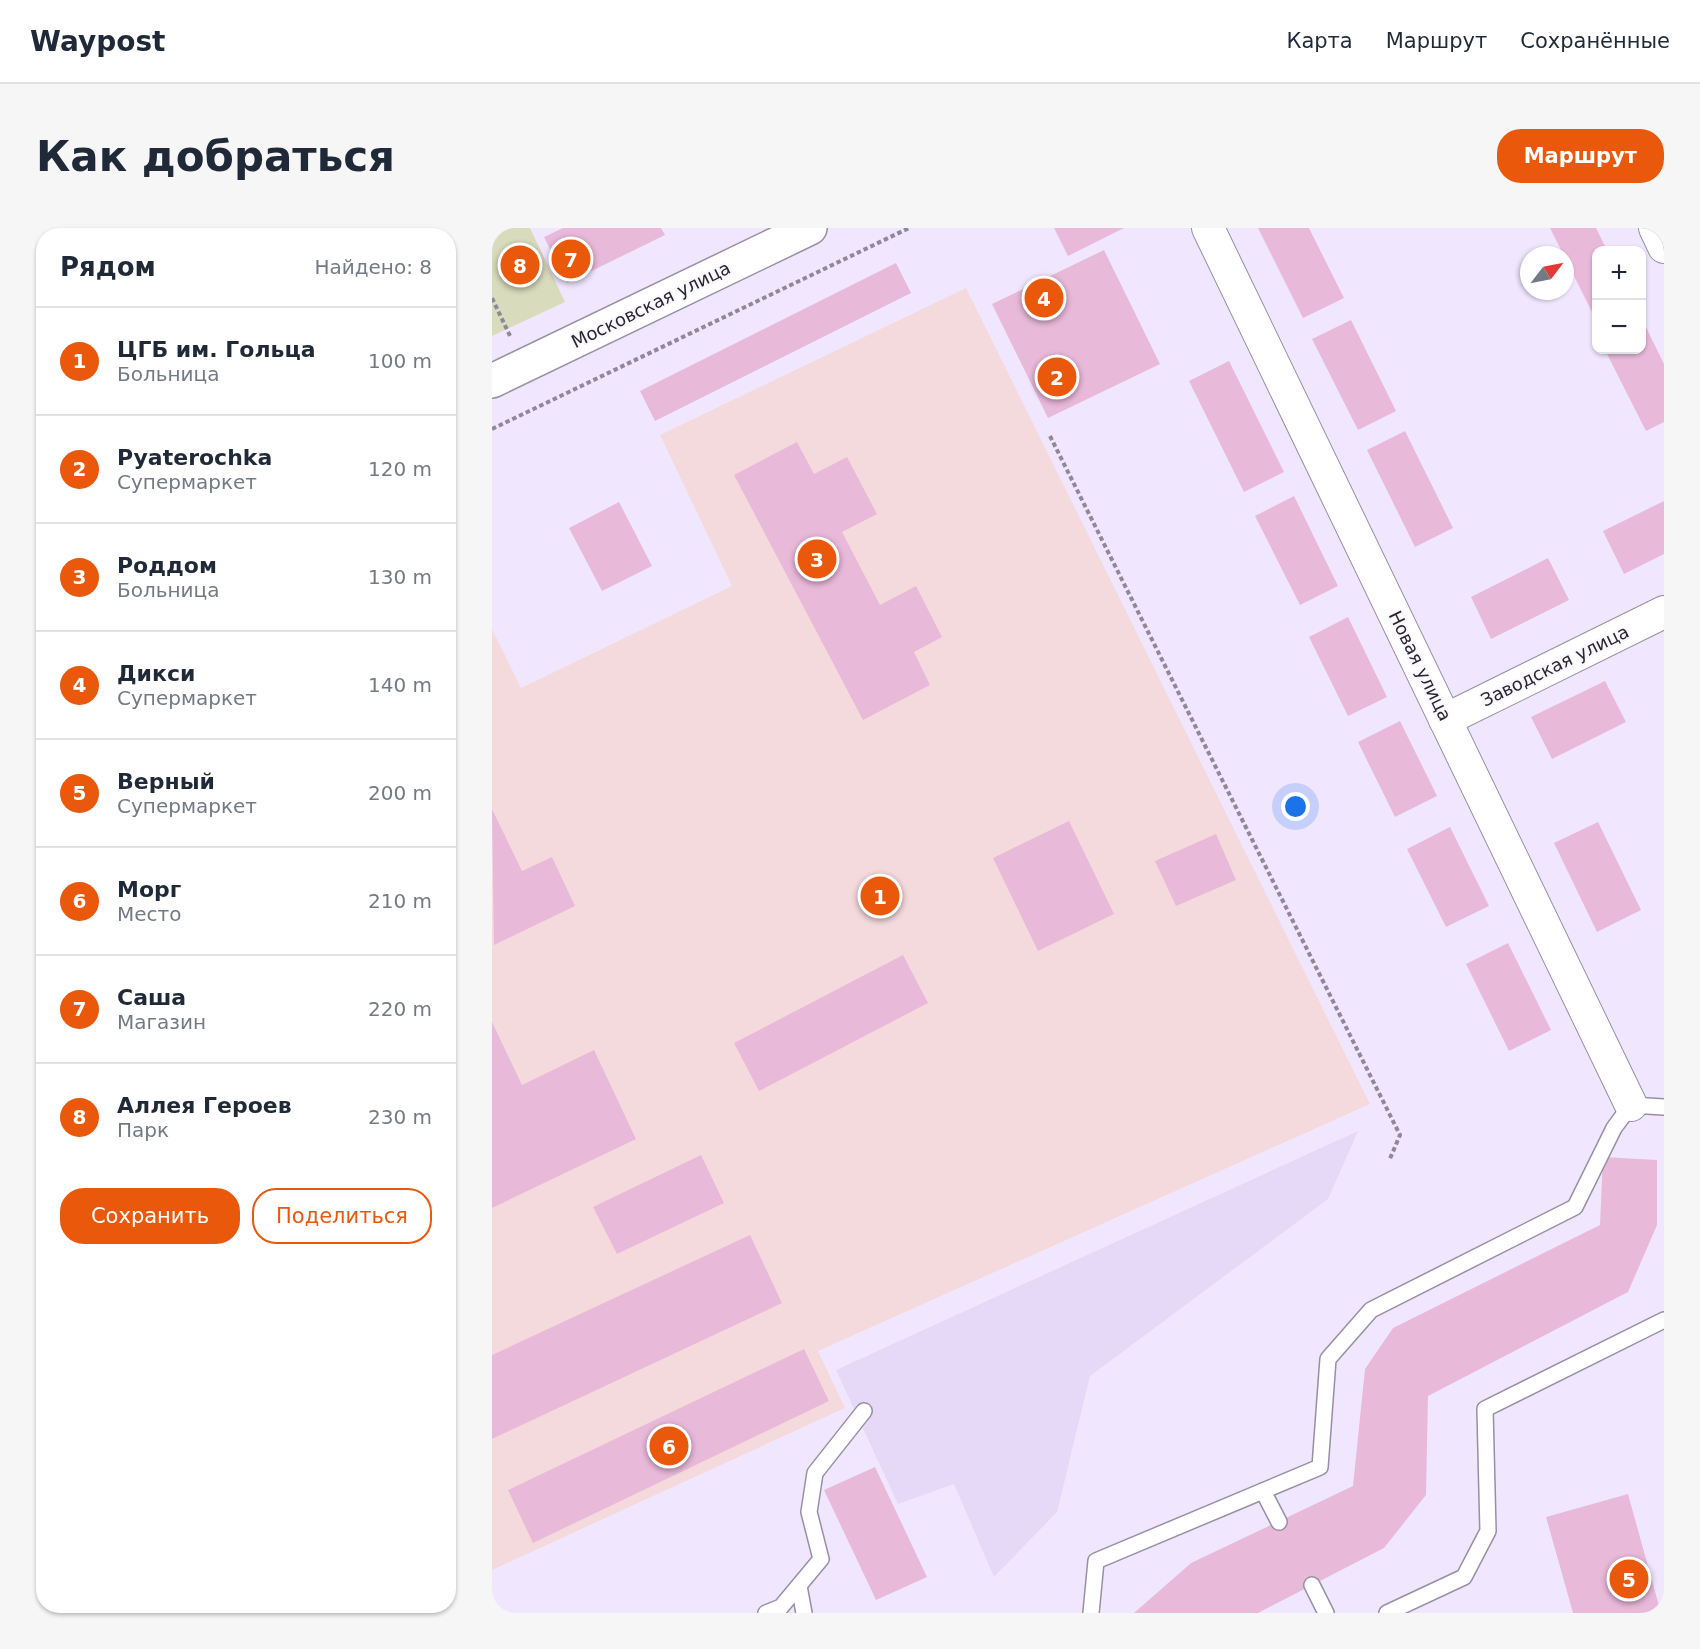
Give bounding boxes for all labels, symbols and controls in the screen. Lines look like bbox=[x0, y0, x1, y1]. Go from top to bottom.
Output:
text: Waypost bbox=[30, 25, 166, 58]
text: Карта bbox=[1287, 29, 1353, 53]
text: Маршрут bbox=[1386, 29, 1487, 53]
text: Сохранённые bbox=[1520, 29, 1670, 53]
button: Маршрут bbox=[1497, 129, 1664, 183]
text: Как добраться bbox=[36, 132, 395, 181]
pin: 7 bbox=[552, 237, 590, 282]
pin: 8 bbox=[501, 243, 540, 288]
north arrow bbox=[1520, 246, 1574, 300]
map controls bbox=[1592, 246, 1646, 354]
button: + bbox=[1592, 246, 1646, 300]
text: Рядом bbox=[60, 252, 156, 282]
text: Найдено: 8 bbox=[314, 255, 432, 279]
street label: Московская улица bbox=[568, 257, 734, 352]
pin: 4 bbox=[1024, 276, 1064, 320]
button: − bbox=[1592, 300, 1646, 354]
text: ЦГБ им. Гольца bbox=[117, 337, 316, 362]
text: 1 bbox=[73, 349, 86, 373]
text: 100 m bbox=[368, 349, 432, 373]
pin: 2 bbox=[1038, 354, 1076, 400]
text: Больница bbox=[117, 362, 219, 386]
text: Pyaterochka bbox=[117, 445, 272, 470]
text: 2 bbox=[73, 457, 86, 481]
text: 120 m bbox=[368, 457, 432, 481]
text: Супермаркет bbox=[117, 470, 257, 494]
pin: 3 bbox=[798, 536, 836, 582]
text: Роддом bbox=[117, 553, 217, 578]
text: 3 bbox=[73, 565, 86, 589]
text: 130 m bbox=[368, 565, 432, 589]
text: Больница bbox=[117, 578, 219, 602]
street label: Новая улица bbox=[1385, 607, 1456, 724]
street label: Заводская улица bbox=[1477, 621, 1632, 711]
text: Дикси bbox=[117, 661, 195, 686]
text: 4 bbox=[73, 673, 86, 697]
text: 140 m bbox=[368, 673, 432, 697]
text: Супермаркет bbox=[117, 686, 257, 710]
text: Верный bbox=[117, 769, 215, 794]
text: 5 bbox=[73, 781, 86, 805]
text: 200 m bbox=[368, 781, 432, 805]
your location bbox=[1281, 792, 1310, 821]
text: Супермаркет bbox=[117, 794, 257, 818]
pin: 1 bbox=[860, 874, 900, 918]
text: Морг bbox=[117, 877, 181, 902]
text: 6 bbox=[73, 889, 86, 913]
text: 210 m bbox=[368, 889, 432, 913]
text: Место bbox=[117, 902, 181, 926]
text: Саша bbox=[117, 985, 186, 1010]
text: 7 bbox=[73, 997, 86, 1021]
text: 220 m bbox=[368, 997, 432, 1021]
text: Магазин bbox=[117, 1010, 206, 1034]
text: Аллея Героев bbox=[117, 1093, 292, 1118]
text: 8 bbox=[73, 1105, 86, 1129]
text: 230 m bbox=[368, 1105, 432, 1129]
text: Парк bbox=[117, 1118, 169, 1142]
button: Сохранить bbox=[60, 1188, 240, 1244]
button: Поделиться bbox=[252, 1188, 432, 1244]
pin: 6 bbox=[650, 1424, 688, 1468]
pin: 5 bbox=[1610, 1556, 1648, 1602]

